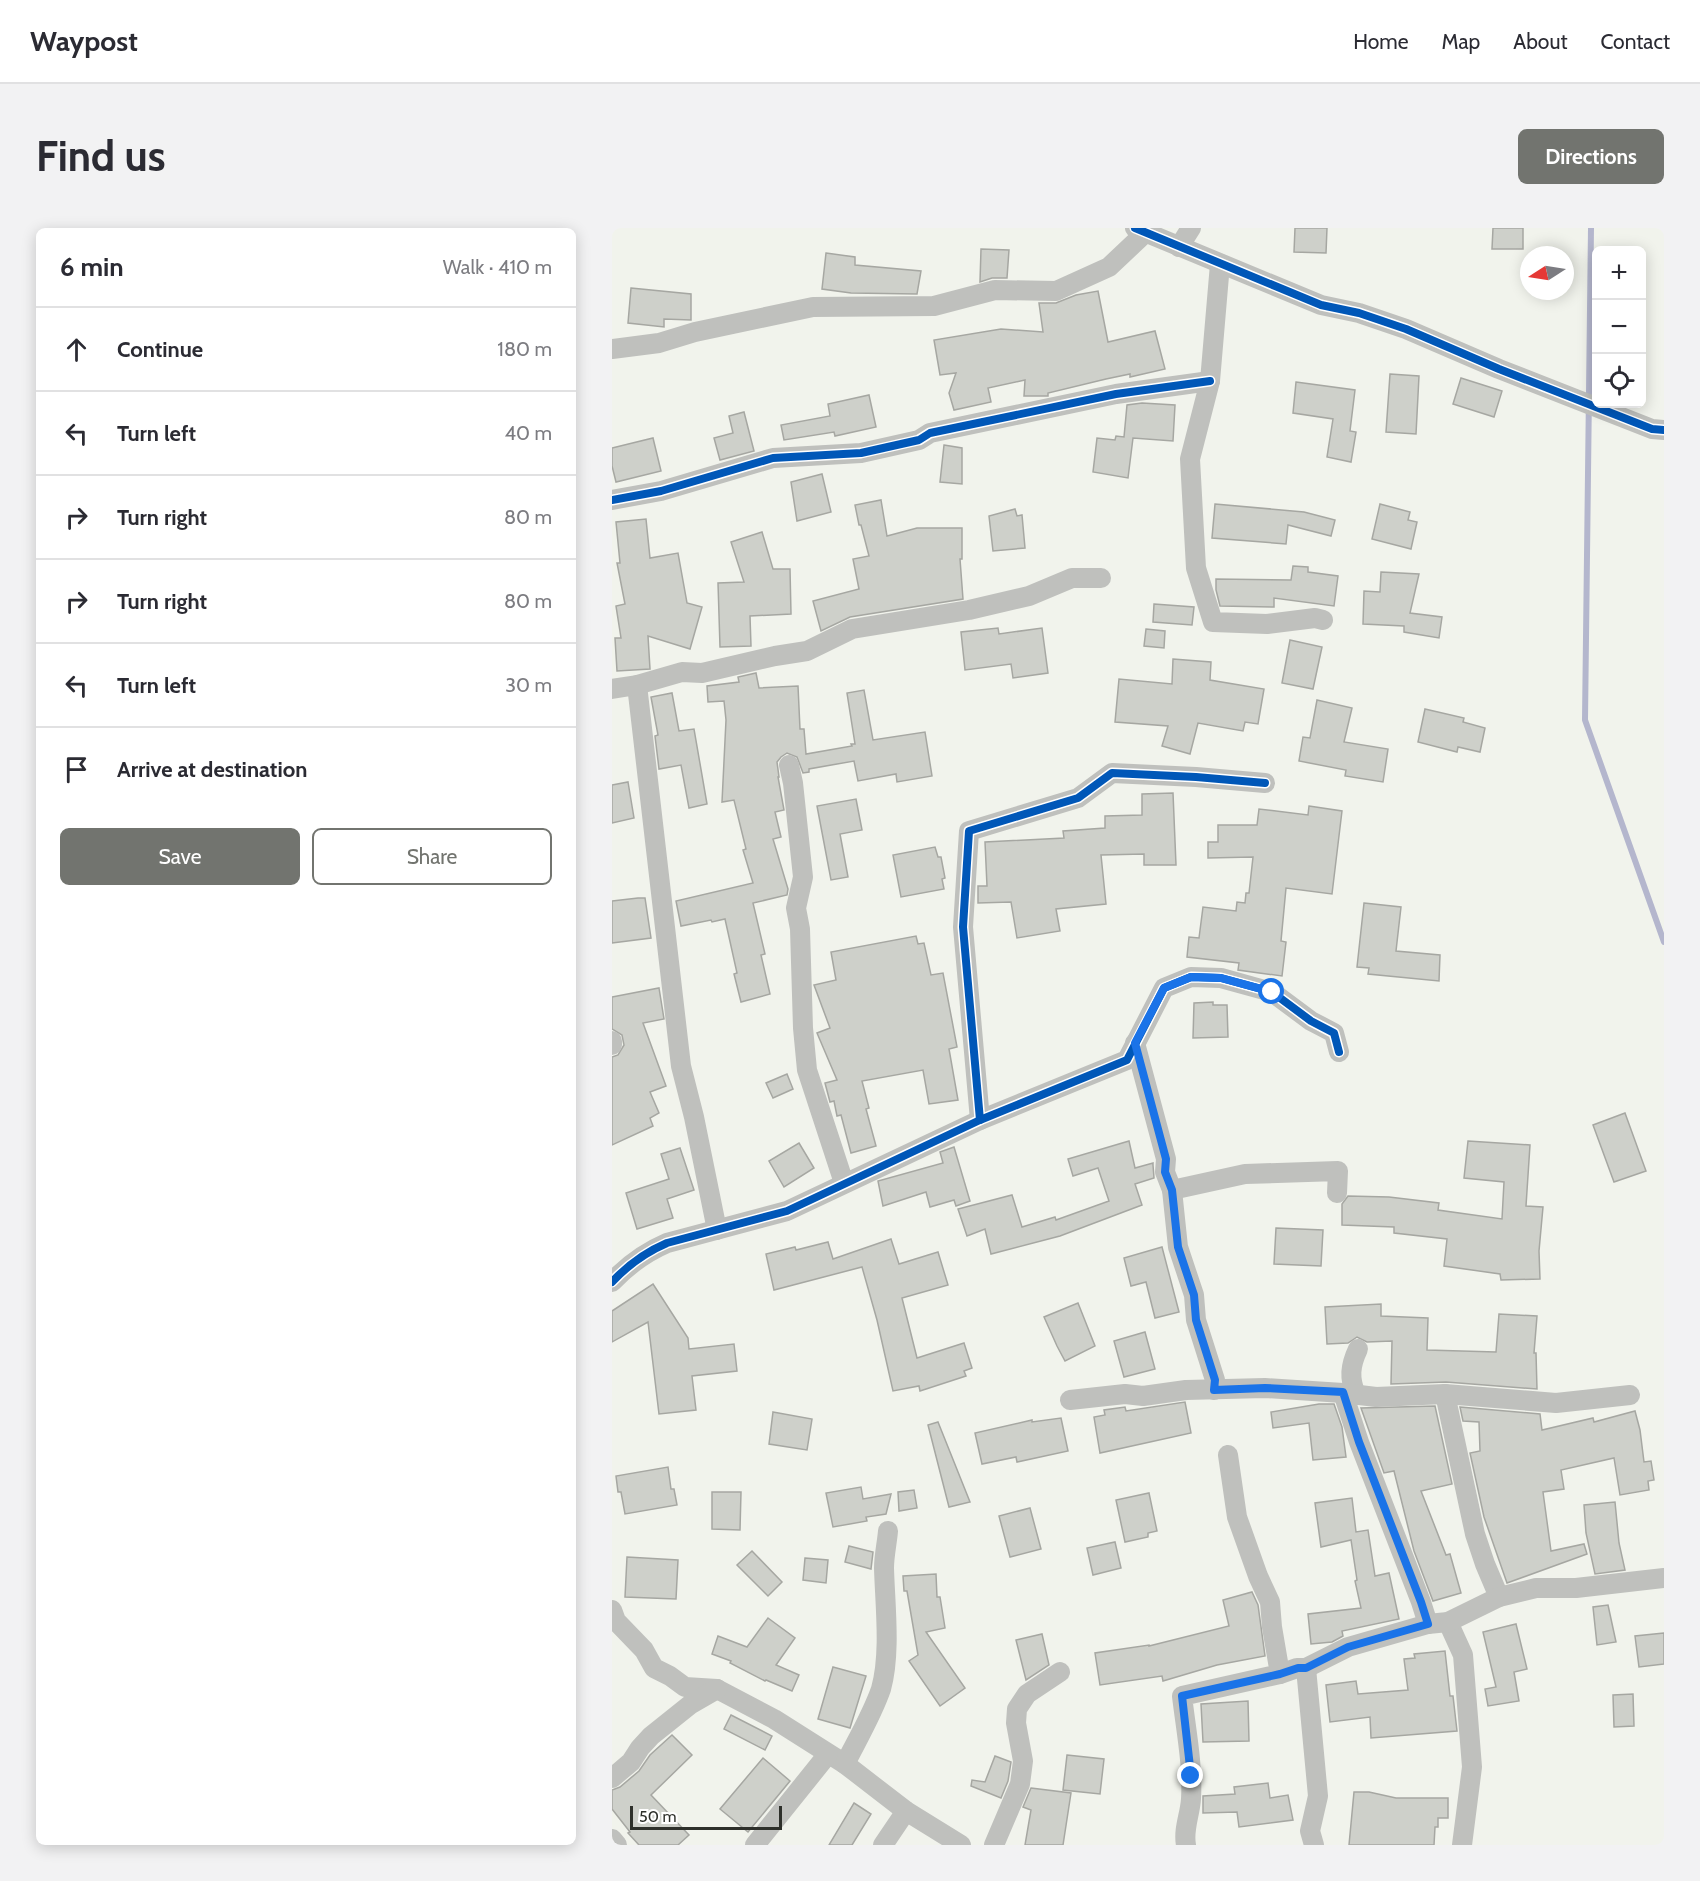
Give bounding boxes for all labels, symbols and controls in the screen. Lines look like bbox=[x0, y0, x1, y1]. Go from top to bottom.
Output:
text: Waypost bbox=[30, 24, 138, 58]
text: Home bbox=[1353, 29, 1409, 54]
text: Map bbox=[1442, 29, 1480, 54]
text: About bbox=[1513, 29, 1567, 54]
text: Contact bbox=[1600, 29, 1670, 54]
button: Directions bbox=[1518, 129, 1664, 184]
text: Find us bbox=[36, 130, 165, 182]
north arrow bbox=[1520, 246, 1574, 300]
map controls bbox=[1592, 246, 1646, 408]
button: + bbox=[1592, 246, 1646, 300]
text: 6 min bbox=[60, 251, 124, 283]
text: Walk · 410 m bbox=[443, 255, 552, 279]
button: − bbox=[1592, 300, 1646, 354]
icon: ahead bbox=[60, 333, 93, 366]
text: Continue bbox=[117, 336, 203, 363]
text: 180 m bbox=[497, 337, 552, 361]
button: locate bbox=[1592, 354, 1646, 408]
icon: left bbox=[60, 417, 93, 450]
text: Turn left bbox=[117, 420, 196, 447]
text: 40 m bbox=[504, 421, 552, 445]
icon: right bbox=[60, 501, 93, 534]
text: Turn right bbox=[117, 504, 207, 531]
text: 80 m bbox=[504, 505, 552, 529]
icon: right bbox=[60, 585, 93, 618]
text: Turn right bbox=[117, 588, 207, 615]
text: 80 m bbox=[504, 589, 552, 613]
icon: left bbox=[60, 669, 93, 702]
text: Turn left bbox=[117, 672, 196, 699]
text: 30 m bbox=[505, 673, 552, 697]
icon: arrive bbox=[60, 753, 93, 786]
text: Arrive at destination bbox=[117, 756, 307, 783]
button: Save bbox=[60, 828, 300, 885]
button: Share bbox=[312, 828, 552, 885]
route start bbox=[1258, 978, 1284, 1004]
route end bbox=[1177, 1762, 1203, 1788]
scale bar bbox=[630, 1803, 782, 1830]
text: 50 m bbox=[639, 1807, 676, 1826]

